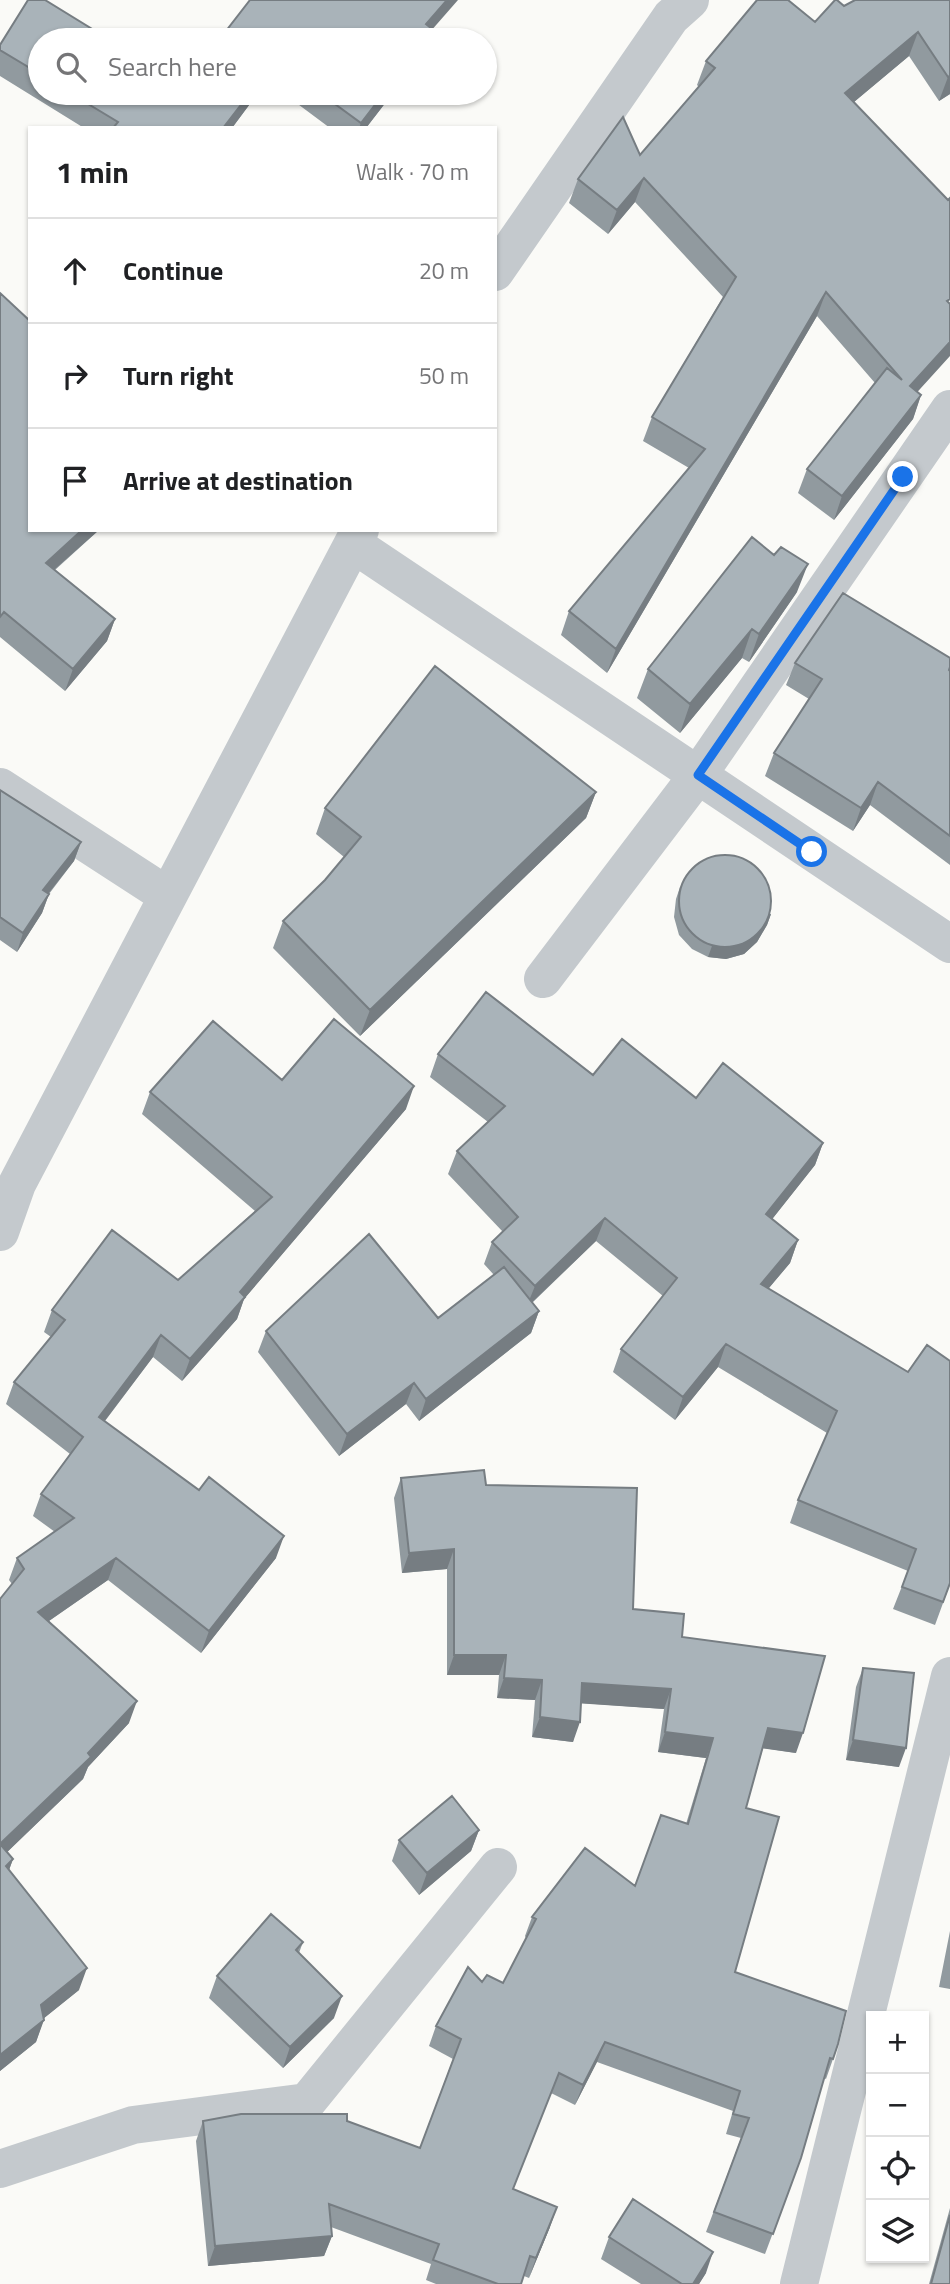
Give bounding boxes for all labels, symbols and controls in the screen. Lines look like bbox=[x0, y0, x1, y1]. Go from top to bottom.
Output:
search box bbox=[28, 28, 497, 105]
text: Search here bbox=[108, 47, 237, 86]
icon: search bbox=[52, 48, 90, 86]
text: 1 min bbox=[56, 149, 129, 195]
text: Walk · 70 m bbox=[356, 154, 469, 189]
text: Continue bbox=[123, 251, 223, 290]
icon: ahead bbox=[56, 252, 94, 290]
text: 20 m bbox=[419, 253, 469, 288]
text: Turn right bbox=[123, 356, 234, 395]
icon: right bbox=[56, 357, 94, 395]
text: 50 m bbox=[419, 358, 469, 393]
text: Arrive at destination bbox=[123, 461, 353, 500]
route end bbox=[887, 461, 918, 492]
icon: arrive bbox=[56, 462, 94, 500]
route start bbox=[796, 836, 827, 867]
map controls bbox=[866, 2011, 929, 2263]
button: + bbox=[866, 2011, 929, 2074]
button: − bbox=[866, 2074, 929, 2137]
button: locate bbox=[866, 2137, 929, 2200]
button: layers bbox=[866, 2200, 929, 2263]

